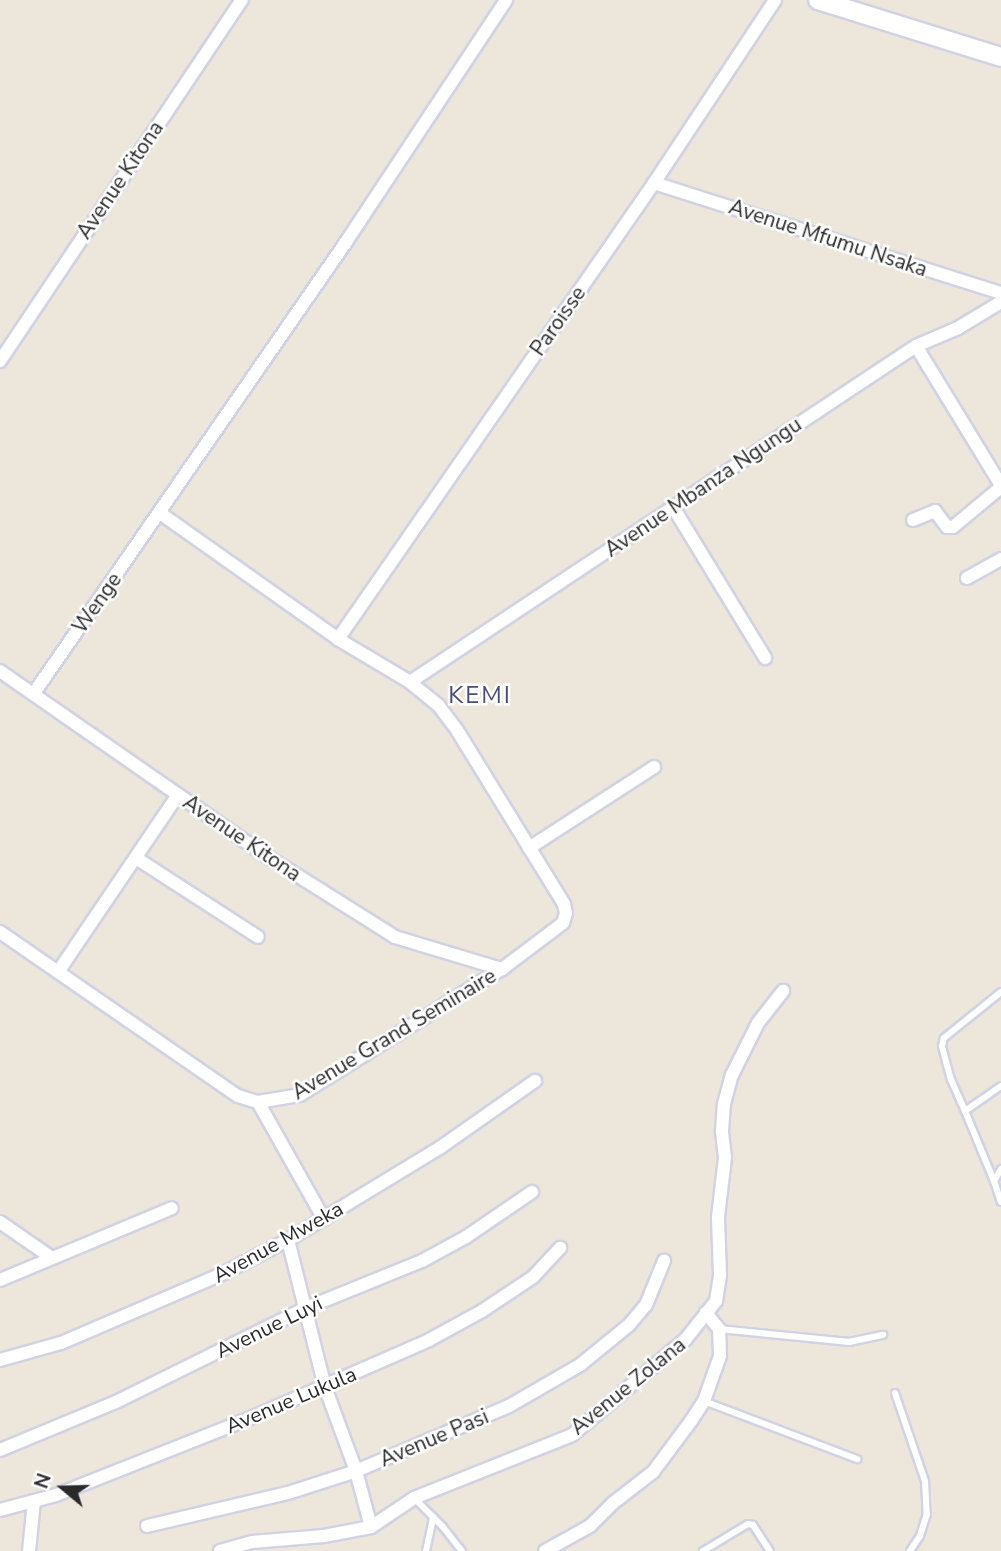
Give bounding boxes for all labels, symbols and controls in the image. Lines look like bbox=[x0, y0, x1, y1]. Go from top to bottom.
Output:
street label: Avenue Kitona bbox=[71, 116, 169, 244]
street label: Avenue Mfumu Nsaka bbox=[726, 194, 930, 282]
street label: Paroisse bbox=[525, 281, 591, 361]
street label: Avenue Mbanza Ngungu bbox=[600, 412, 806, 562]
street label: Wenge bbox=[67, 568, 127, 638]
district label: KEMI bbox=[449, 682, 511, 710]
street label: Avenue Kitona bbox=[178, 789, 306, 887]
street label: Avenue Grand Seminaire bbox=[287, 963, 501, 1105]
street label: Avenue Mweka bbox=[208, 1196, 348, 1288]
street label: Avenue Luyi bbox=[212, 1290, 326, 1364]
street label: Avenue Zolana bbox=[565, 1332, 691, 1440]
street label: Avenue Lukula bbox=[222, 1361, 360, 1439]
street label: Avenue Pasi bbox=[376, 1404, 492, 1472]
north arrow bbox=[28, 1453, 98, 1523]
text: N bbox=[29, 1470, 58, 1492]

